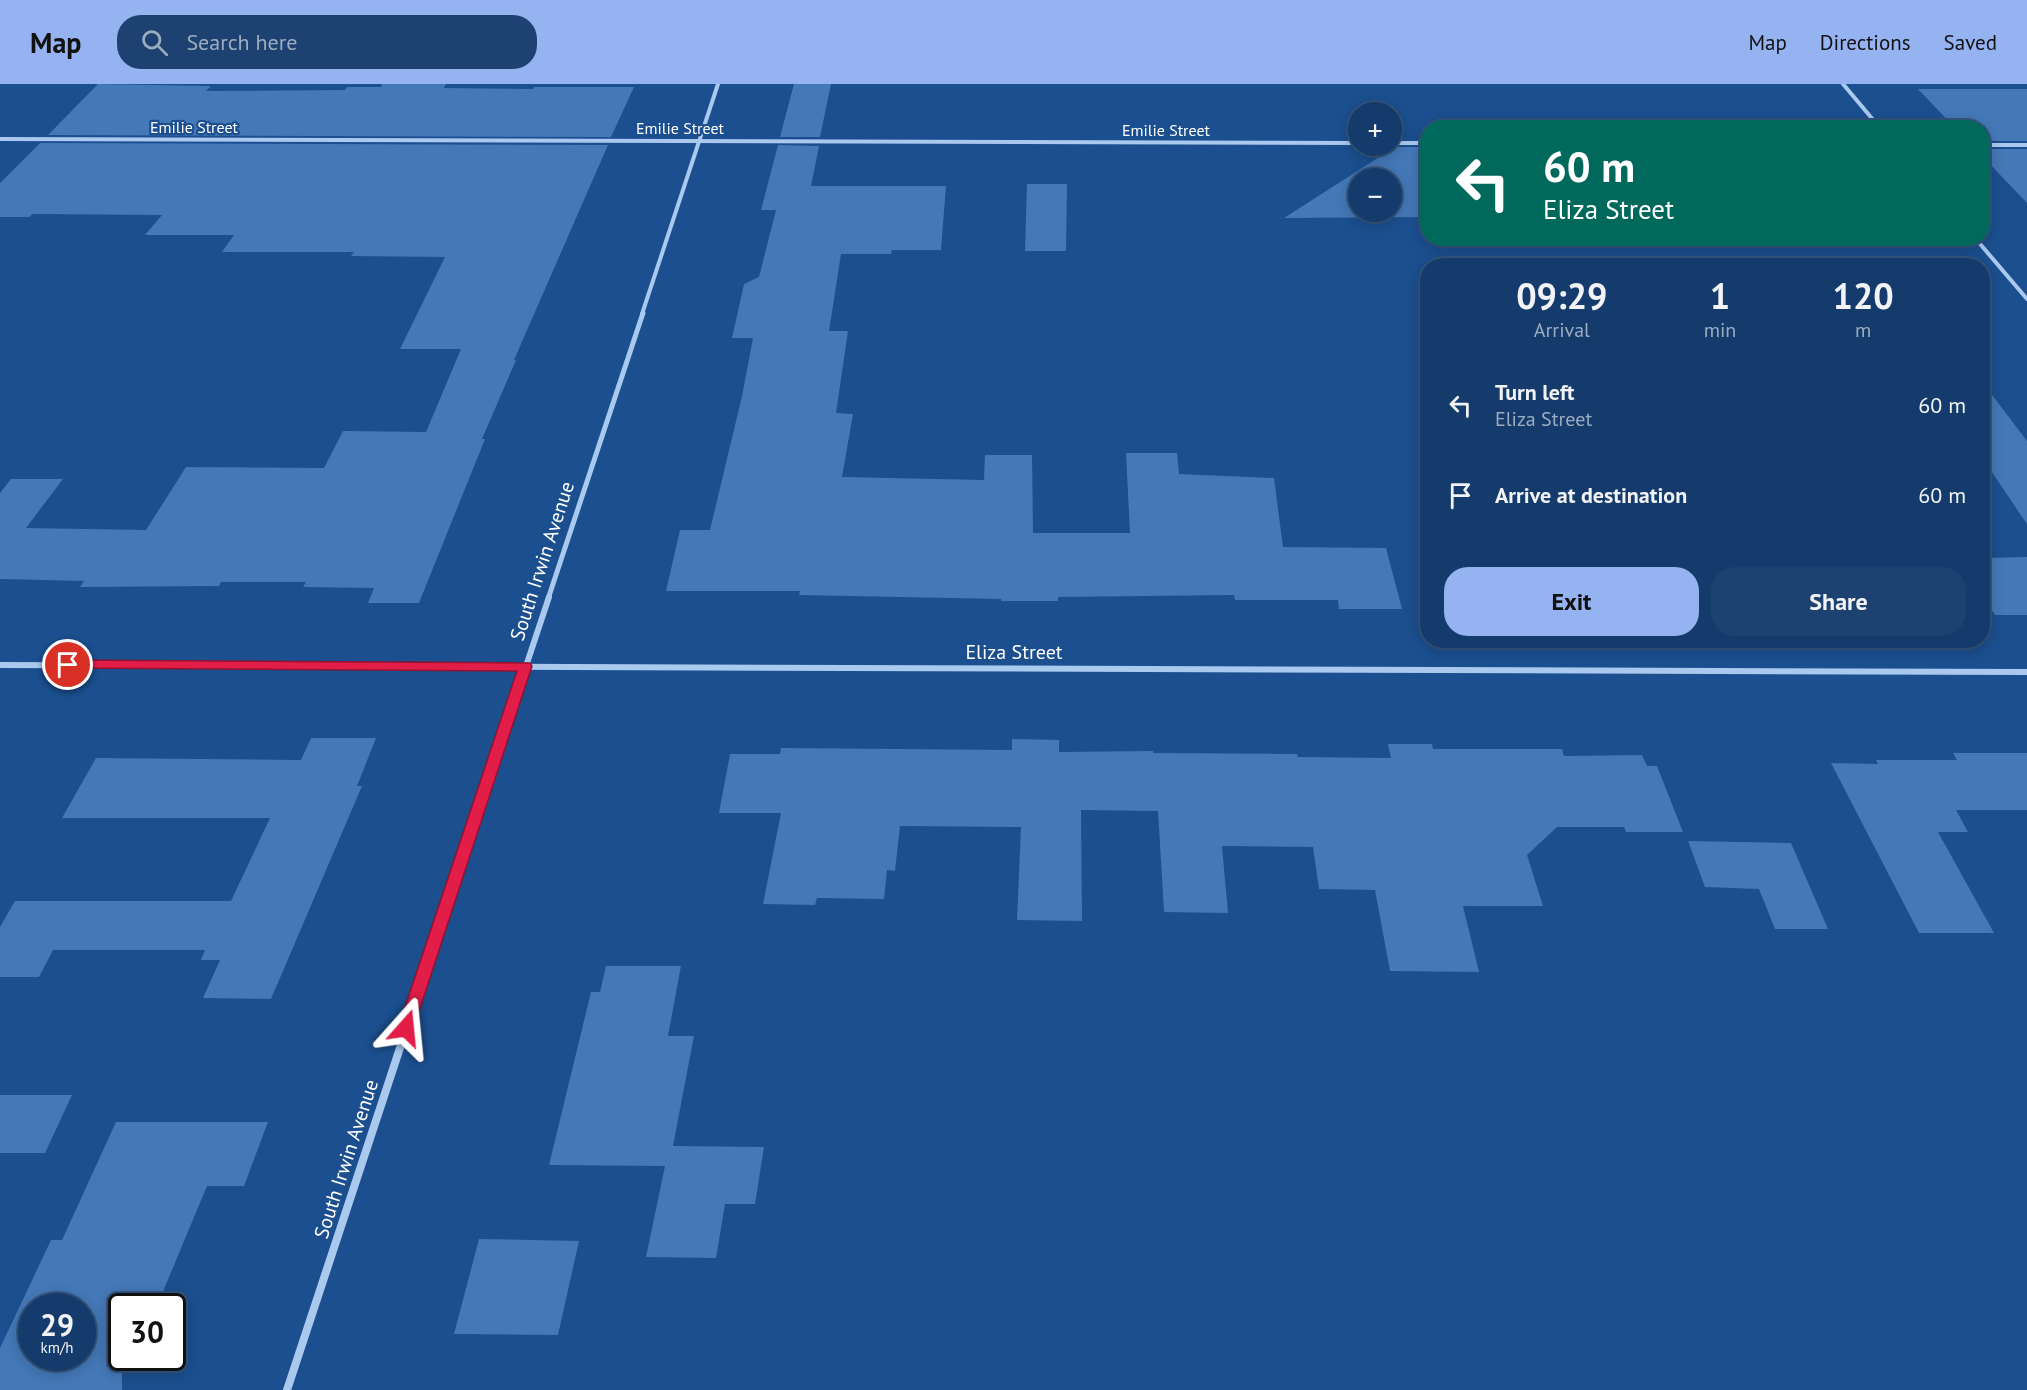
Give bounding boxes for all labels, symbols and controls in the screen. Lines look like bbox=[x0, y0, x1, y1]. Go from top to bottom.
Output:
search box bbox=[117, 15, 537, 69]
text: Map bbox=[30, 24, 81, 61]
icon: search bbox=[138, 26, 171, 59]
text: Search here bbox=[186, 28, 297, 56]
text: Map bbox=[1748, 29, 1787, 56]
text: Directions bbox=[1820, 29, 1911, 56]
text: Saved bbox=[1944, 29, 1997, 56]
map controls bbox=[1348, 102, 1402, 222]
button: + bbox=[1348, 102, 1402, 156]
street label: Emilie Street bbox=[150, 117, 239, 137]
street label: Emilie Street bbox=[636, 118, 725, 138]
street label: Emilie Street bbox=[1122, 120, 1211, 140]
text: 60 m bbox=[1543, 139, 1635, 194]
icon: left bbox=[1444, 144, 1522, 222]
button: − bbox=[1348, 168, 1402, 222]
text: Eliza Street bbox=[1543, 192, 1674, 226]
text: 09:29 bbox=[1516, 272, 1608, 319]
text: 1 bbox=[1710, 272, 1730, 319]
text: 120 bbox=[1833, 272, 1894, 319]
text: Arrival bbox=[1534, 317, 1590, 343]
text: min bbox=[1704, 317, 1736, 343]
text: m bbox=[1855, 317, 1871, 343]
text: Turn left bbox=[1495, 378, 1575, 406]
icon: left bbox=[1444, 389, 1477, 422]
text: 60 m bbox=[1918, 391, 1966, 419]
text: Eliza Street bbox=[1495, 406, 1592, 432]
street label: South Irwin Avenue bbox=[504, 478, 580, 644]
icon: arrive bbox=[1444, 479, 1477, 512]
text: Arrive at destination bbox=[1495, 481, 1687, 509]
text: 60 m bbox=[1918, 481, 1966, 509]
button: Exit bbox=[1444, 567, 1699, 636]
button: Share bbox=[1711, 567, 1966, 636]
pin bbox=[42, 639, 93, 690]
street label: Eliza Street bbox=[965, 639, 1063, 665]
icon: arrive bbox=[51, 648, 84, 681]
position arrow bbox=[374, 996, 438, 1060]
street label: South Irwin Avenue bbox=[308, 1076, 384, 1242]
speed limit sign: 30 bbox=[108, 1293, 186, 1371]
text: 29 bbox=[40, 1305, 74, 1344]
text: km/h bbox=[41, 1338, 73, 1357]

